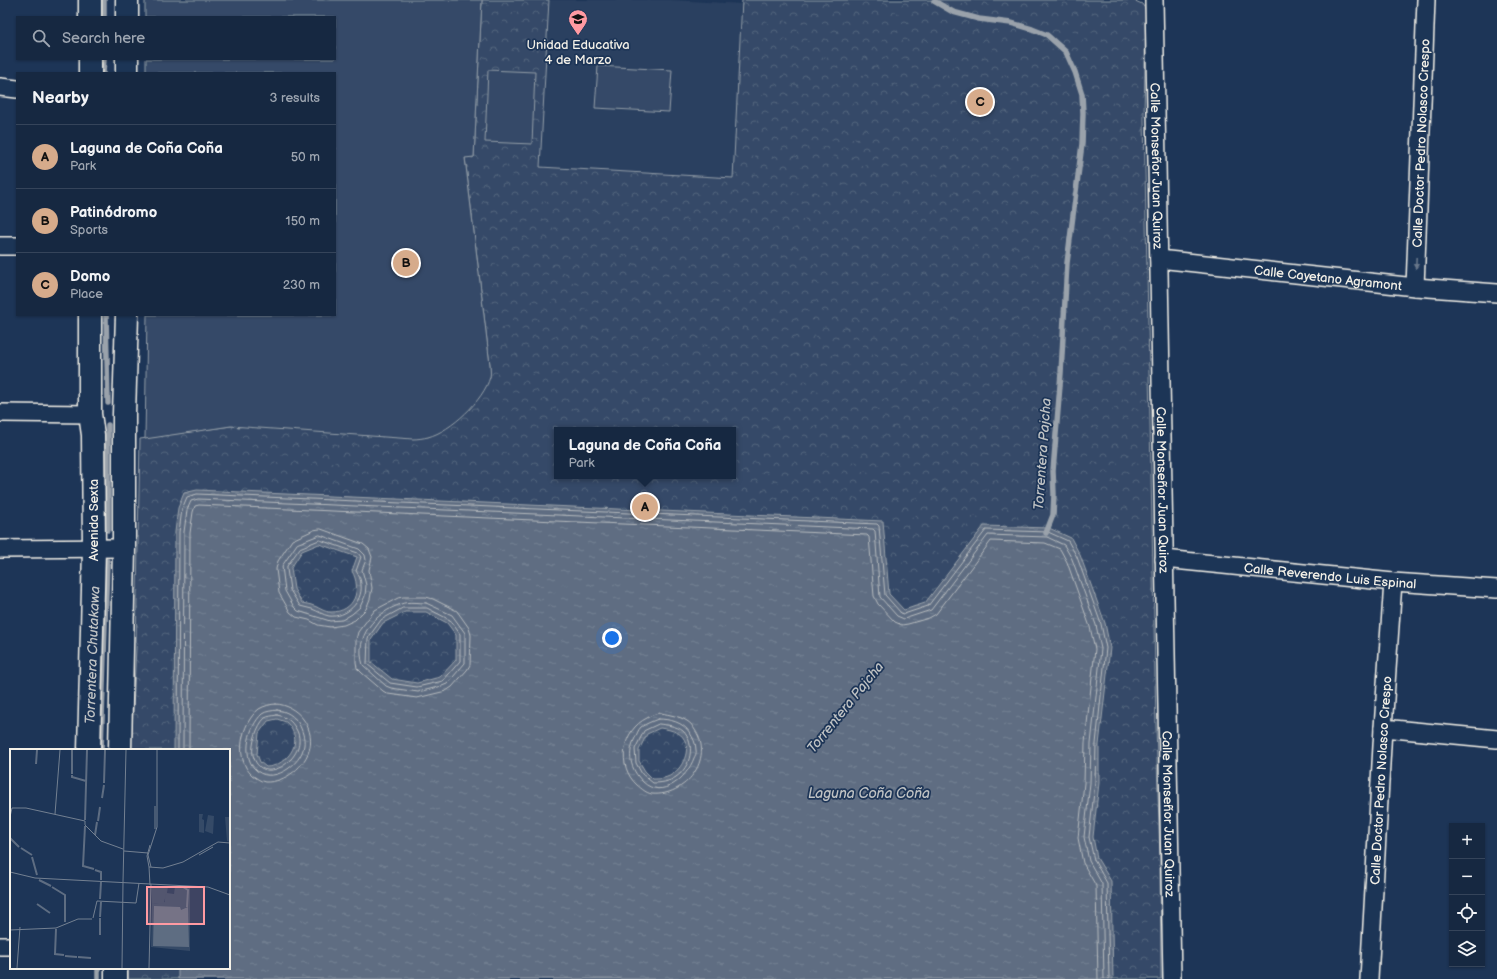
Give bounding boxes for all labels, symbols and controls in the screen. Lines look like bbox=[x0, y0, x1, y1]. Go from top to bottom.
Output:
school or university icon: Unidad Educativa 4 de Marzo bbox=[567, 8, 589, 36]
search box bbox=[16, 16, 336, 60]
icon: search bbox=[30, 27, 52, 49]
text: Search here bbox=[62, 29, 145, 48]
place label: Unidad Educativa 4 de Marzo bbox=[526, 37, 630, 68]
street label: Calle Doctor Pedro Nolasco Crespo bbox=[1410, 38, 1434, 248]
street label: Calle Monseñor Juan Quiroz bbox=[1147, 83, 1166, 250]
pin: C bbox=[967, 87, 993, 117]
text: Nearby bbox=[32, 88, 89, 108]
text: 3 results bbox=[269, 90, 320, 106]
text: Laguna de Coña Coña bbox=[70, 139, 223, 158]
text: A bbox=[41, 149, 49, 165]
text: 50 m bbox=[291, 149, 320, 165]
text: Park bbox=[70, 158, 96, 174]
text: Patinódromo bbox=[70, 203, 157, 222]
text: B bbox=[40, 213, 50, 229]
text: 150 m bbox=[286, 213, 320, 229]
text: Sports bbox=[70, 222, 108, 238]
pin: B bbox=[393, 248, 419, 278]
one-way arrow bbox=[1412, 257, 1419, 269]
street label: Calle Cayetano Agramont bbox=[1253, 262, 1403, 295]
text: Domo bbox=[70, 267, 110, 286]
text: C bbox=[40, 277, 50, 293]
text: 230 m bbox=[283, 277, 320, 293]
text: Place bbox=[70, 286, 103, 302]
water label: Torrentera Pajcha bbox=[1030, 397, 1055, 511]
street label: Calle Monseñor Juan Quiroz bbox=[1152, 407, 1172, 574]
popup bbox=[554, 427, 736, 479]
text: Laguna de Coña Coña bbox=[569, 436, 721, 455]
text: Park bbox=[569, 455, 595, 471]
street label: Avenida Sexta bbox=[86, 479, 102, 561]
pin: A bbox=[632, 492, 658, 522]
street label: Calle Reverendo Luis Espinal bbox=[1243, 560, 1417, 593]
water label: Torrentera Chutakawa bbox=[82, 585, 103, 725]
your location bbox=[602, 628, 622, 648]
water label: Torrentera Pajcha bbox=[803, 658, 887, 756]
street label: Calle Doctor Pedro Nolasco Crespo bbox=[1367, 676, 1396, 885]
street label: Calle Monseñor Juan Quiroz bbox=[1158, 730, 1178, 898]
inset map bbox=[10, 749, 230, 969]
water label: Laguna Coña Coña bbox=[808, 785, 930, 802]
map controls bbox=[1449, 823, 1485, 967]
button: + bbox=[1449, 823, 1485, 859]
button: − bbox=[1449, 859, 1485, 895]
button: locate bbox=[1449, 895, 1485, 931]
button: layers bbox=[1449, 931, 1485, 967]

